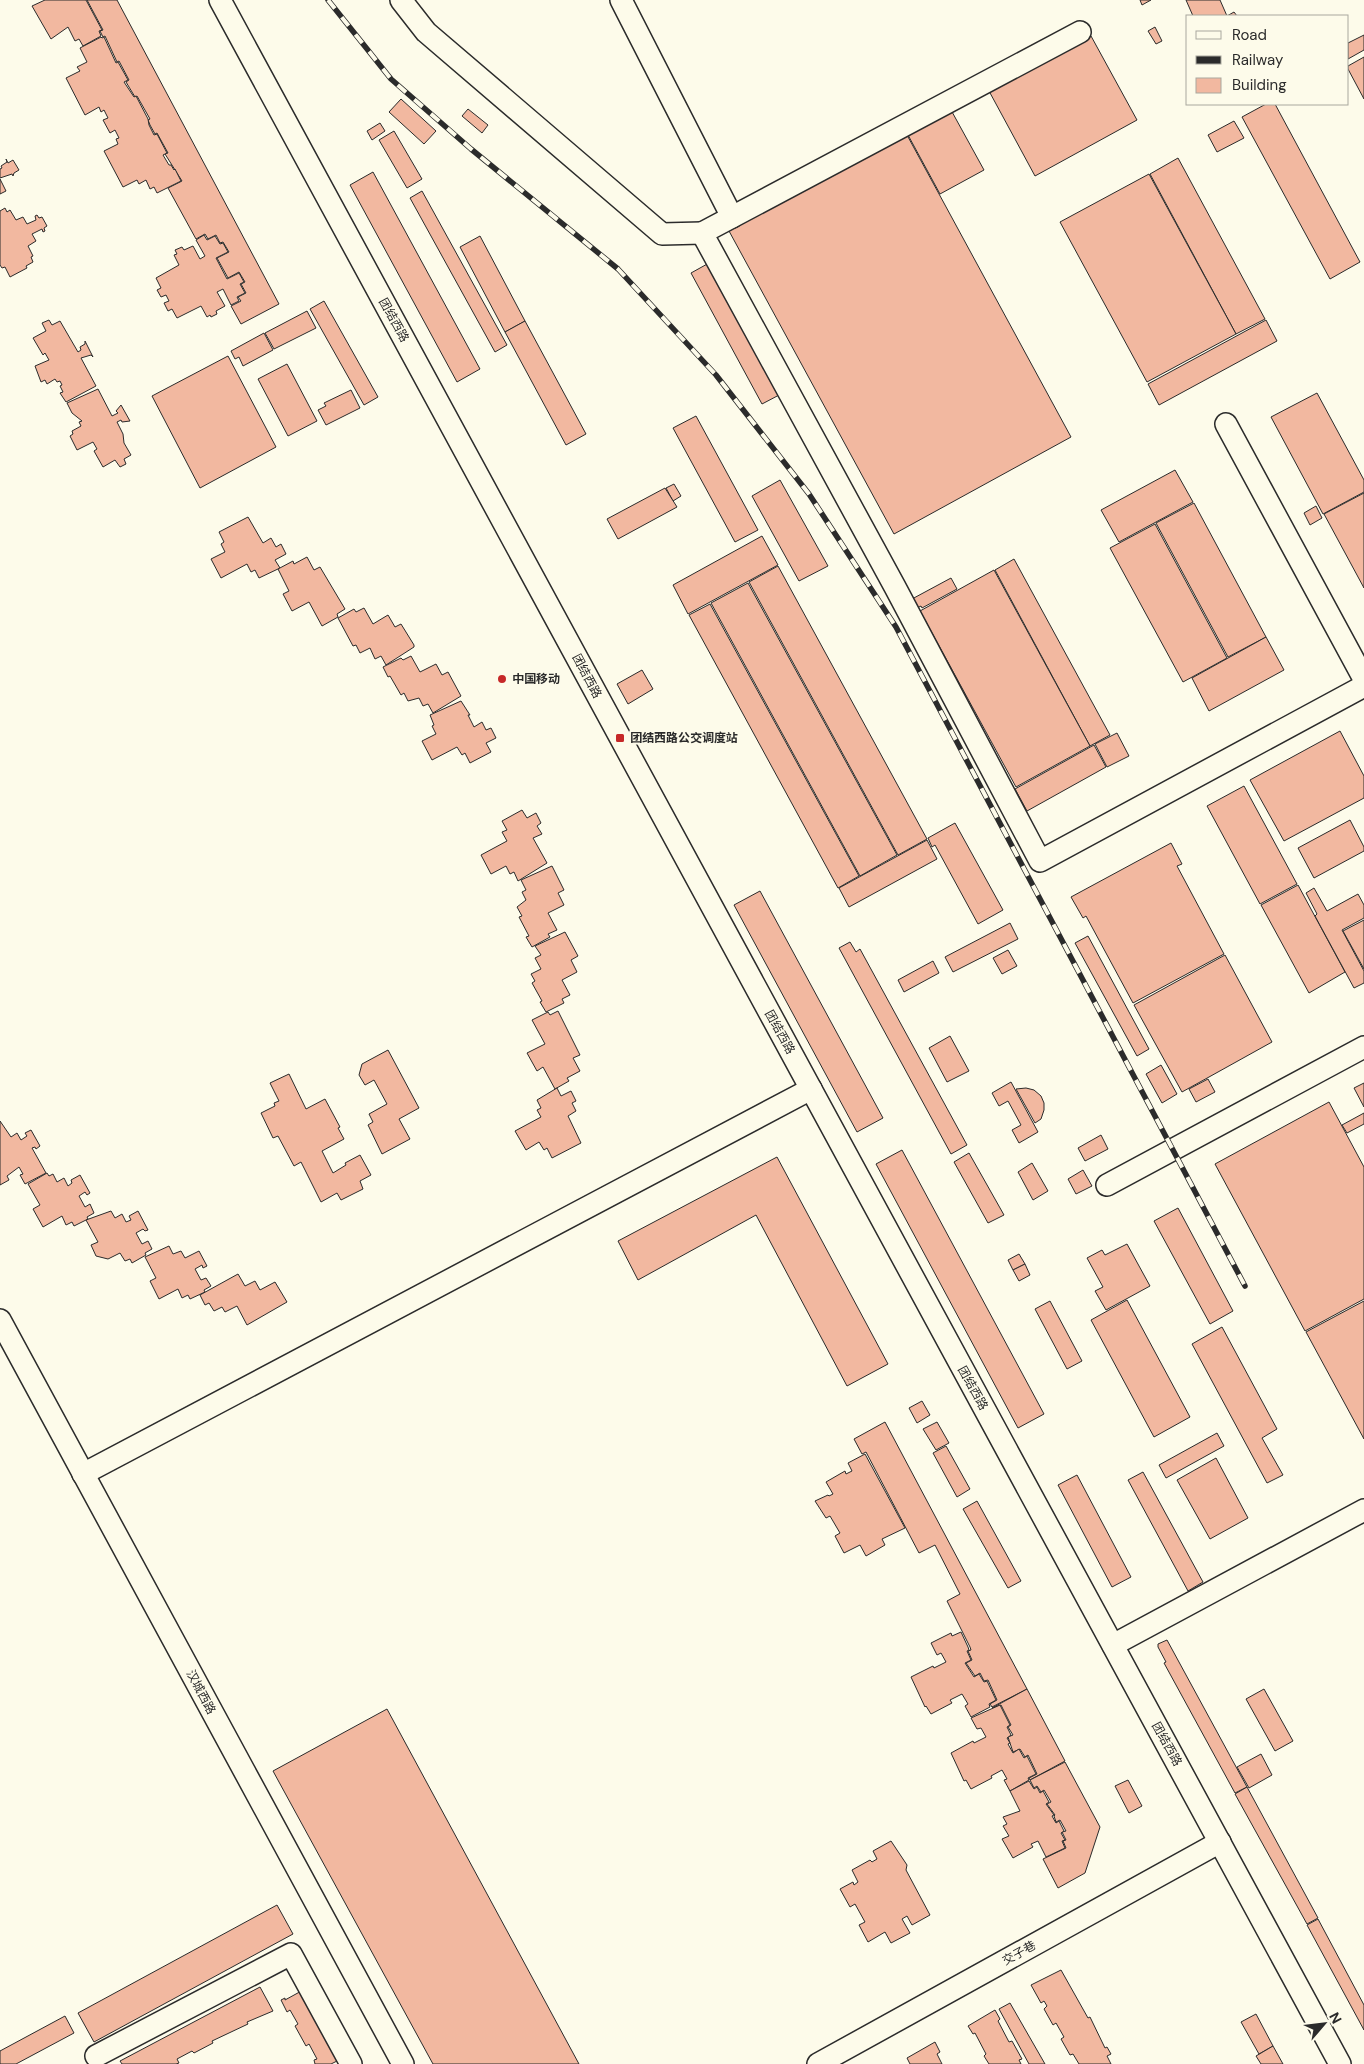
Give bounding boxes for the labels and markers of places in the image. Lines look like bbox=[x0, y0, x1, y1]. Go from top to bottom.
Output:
place label: 中国移动 bbox=[512, 671, 560, 687]
marker: 中国移动 bbox=[496, 673, 508, 685]
place label: 团结西路公交调度站 bbox=[630, 730, 738, 746]
marker: 团结西路公交调度站 bbox=[614, 732, 626, 744]

